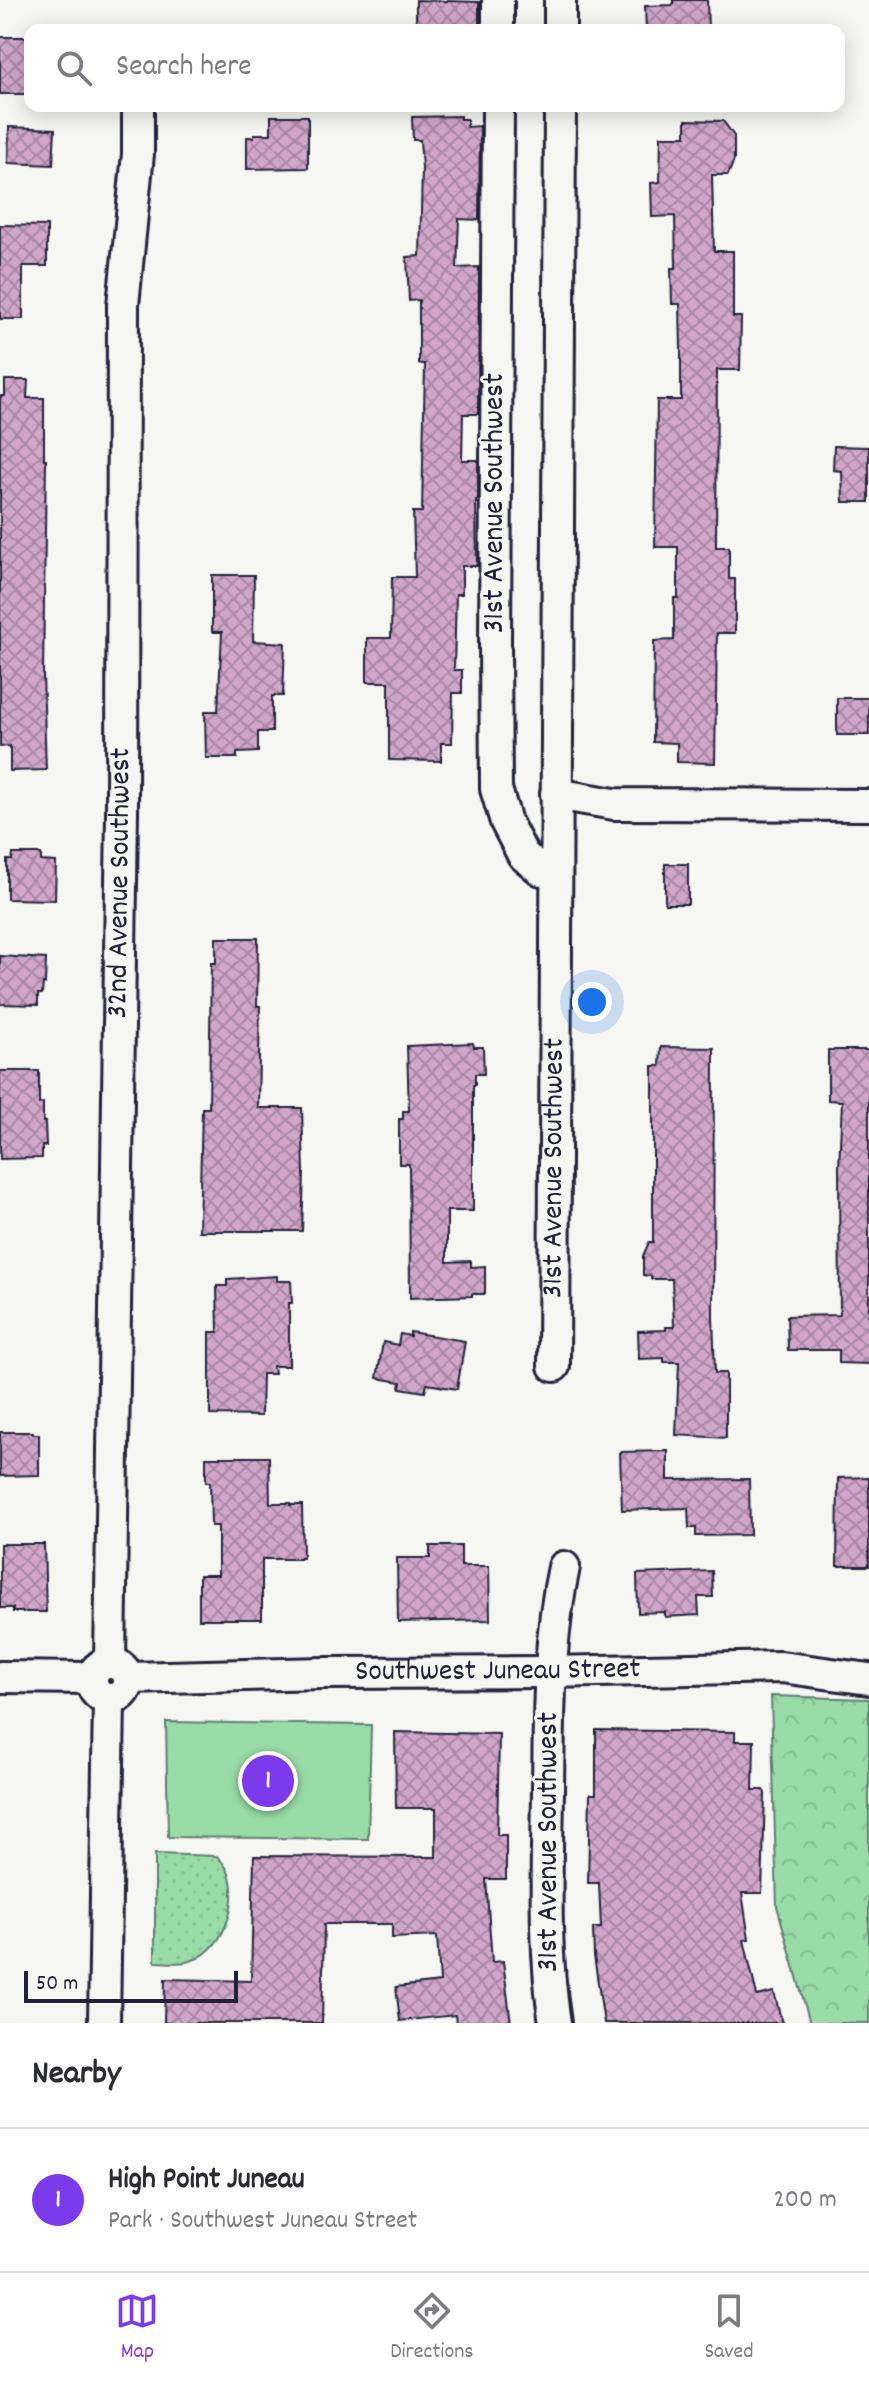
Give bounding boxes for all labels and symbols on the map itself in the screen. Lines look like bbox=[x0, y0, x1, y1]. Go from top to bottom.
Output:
street label: 31st Avenue Southwest bbox=[475, 373, 518, 633]
street label: 32nd Avenue Southwest bbox=[98, 748, 144, 1019]
your location bbox=[572, 982, 612, 1022]
street label: 31st Avenue Southwest bbox=[533, 1038, 577, 1298]
street label: Southwest Juneau Street bbox=[355, 1649, 641, 1694]
street label: 31st Avenue Southwest bbox=[529, 1712, 572, 1972]
pin: 1 bbox=[242, 1751, 294, 1811]
scale bar bbox=[24, 1967, 238, 2003]

